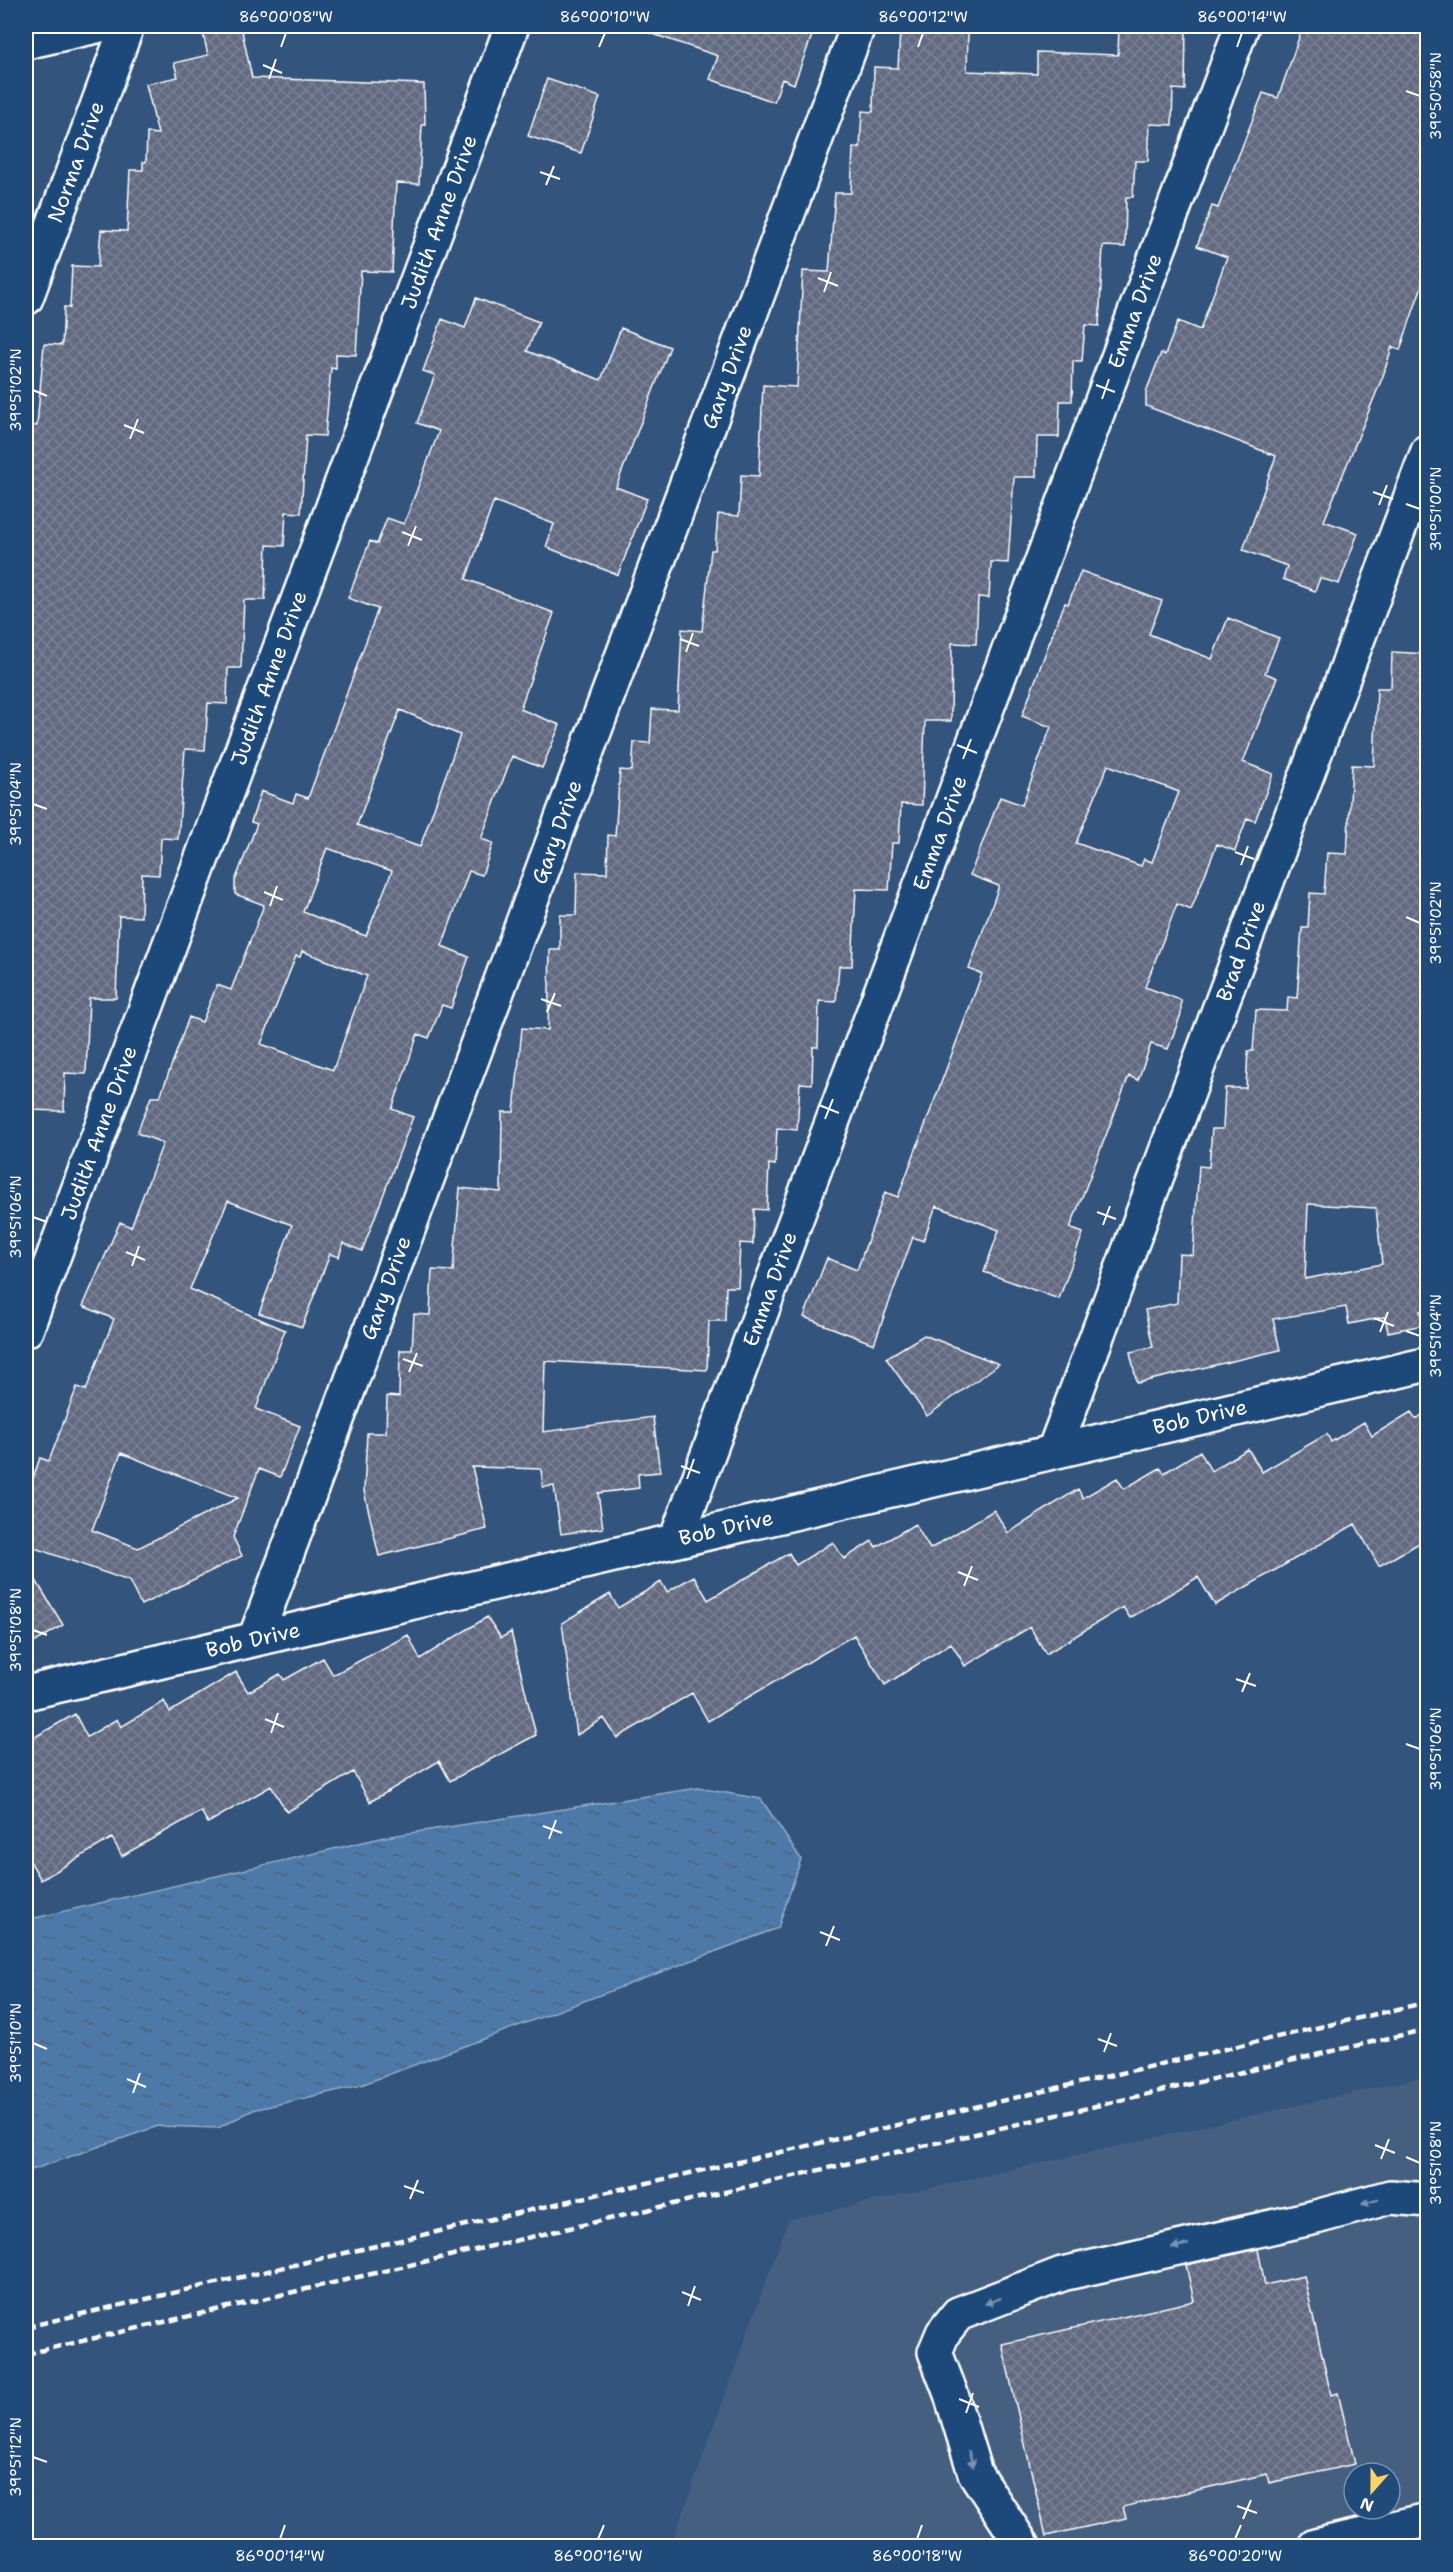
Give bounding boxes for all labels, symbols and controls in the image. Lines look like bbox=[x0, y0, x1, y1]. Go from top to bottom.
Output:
text: 86°00'08"W bbox=[239, 7, 333, 27]
text: 86°00'10"W bbox=[560, 7, 650, 27]
text: 86°00'12"W bbox=[878, 7, 968, 27]
text: 86°00'14"W bbox=[1197, 7, 1287, 27]
text: 39°50'58"N bbox=[1426, 52, 1446, 140]
street label: Norma Drive bbox=[41, 97, 111, 227]
street label: Judith Anne Drive bbox=[394, 131, 484, 313]
street label: Emma Drive bbox=[1101, 250, 1169, 372]
street label: Gary Drive bbox=[695, 321, 759, 433]
text: 39°51'02"N bbox=[6, 348, 26, 432]
text: 39°51'00"N bbox=[1426, 467, 1446, 551]
street label: Judith Anne Drive bbox=[224, 587, 314, 769]
text: 39°51'04"N bbox=[6, 762, 26, 846]
street label: Emma Drive bbox=[906, 772, 974, 894]
street label: Gary Drive bbox=[525, 776, 589, 888]
text: 39°51'02"N bbox=[1426, 881, 1446, 965]
street label: Brad Drive bbox=[1210, 897, 1272, 1005]
street label: Judith Anne Drive bbox=[54, 1042, 144, 1224]
text: 39°51'06"N bbox=[6, 1175, 26, 1259]
street label: Emma Drive bbox=[736, 1228, 804, 1350]
street label: Gary Drive bbox=[354, 1232, 418, 1344]
text: 39°51'04"N bbox=[1426, 1294, 1446, 1378]
street label: Bob Drive bbox=[1150, 1393, 1250, 1441]
street label: Bob Drive bbox=[676, 1504, 776, 1552]
text: 39°51'08"N bbox=[6, 1588, 26, 1672]
street label: Bob Drive bbox=[203, 1616, 303, 1664]
text: 39°51'06"N bbox=[1426, 1707, 1446, 1791]
text: 39°51'10"N bbox=[6, 2003, 26, 2083]
text: 39°51'08"N bbox=[1426, 2121, 1446, 2205]
one-way arrow bbox=[1361, 2198, 1379, 2208]
one-way arrow bbox=[1171, 2242, 1189, 2252]
one-way arrow bbox=[984, 2296, 1002, 2306]
text: 39°51'12"N bbox=[6, 2417, 26, 2497]
one-way arrow bbox=[966, 2450, 976, 2468]
north arrow bbox=[1342, 2461, 1402, 2521]
text: N bbox=[1357, 2492, 1376, 2517]
text: 86°00'14"W bbox=[235, 2546, 325, 2566]
text: 86°00'16"W bbox=[553, 2546, 643, 2566]
text: 86°00'18"W bbox=[872, 2546, 962, 2566]
text: 86°00'20"W bbox=[1188, 2546, 1282, 2566]

